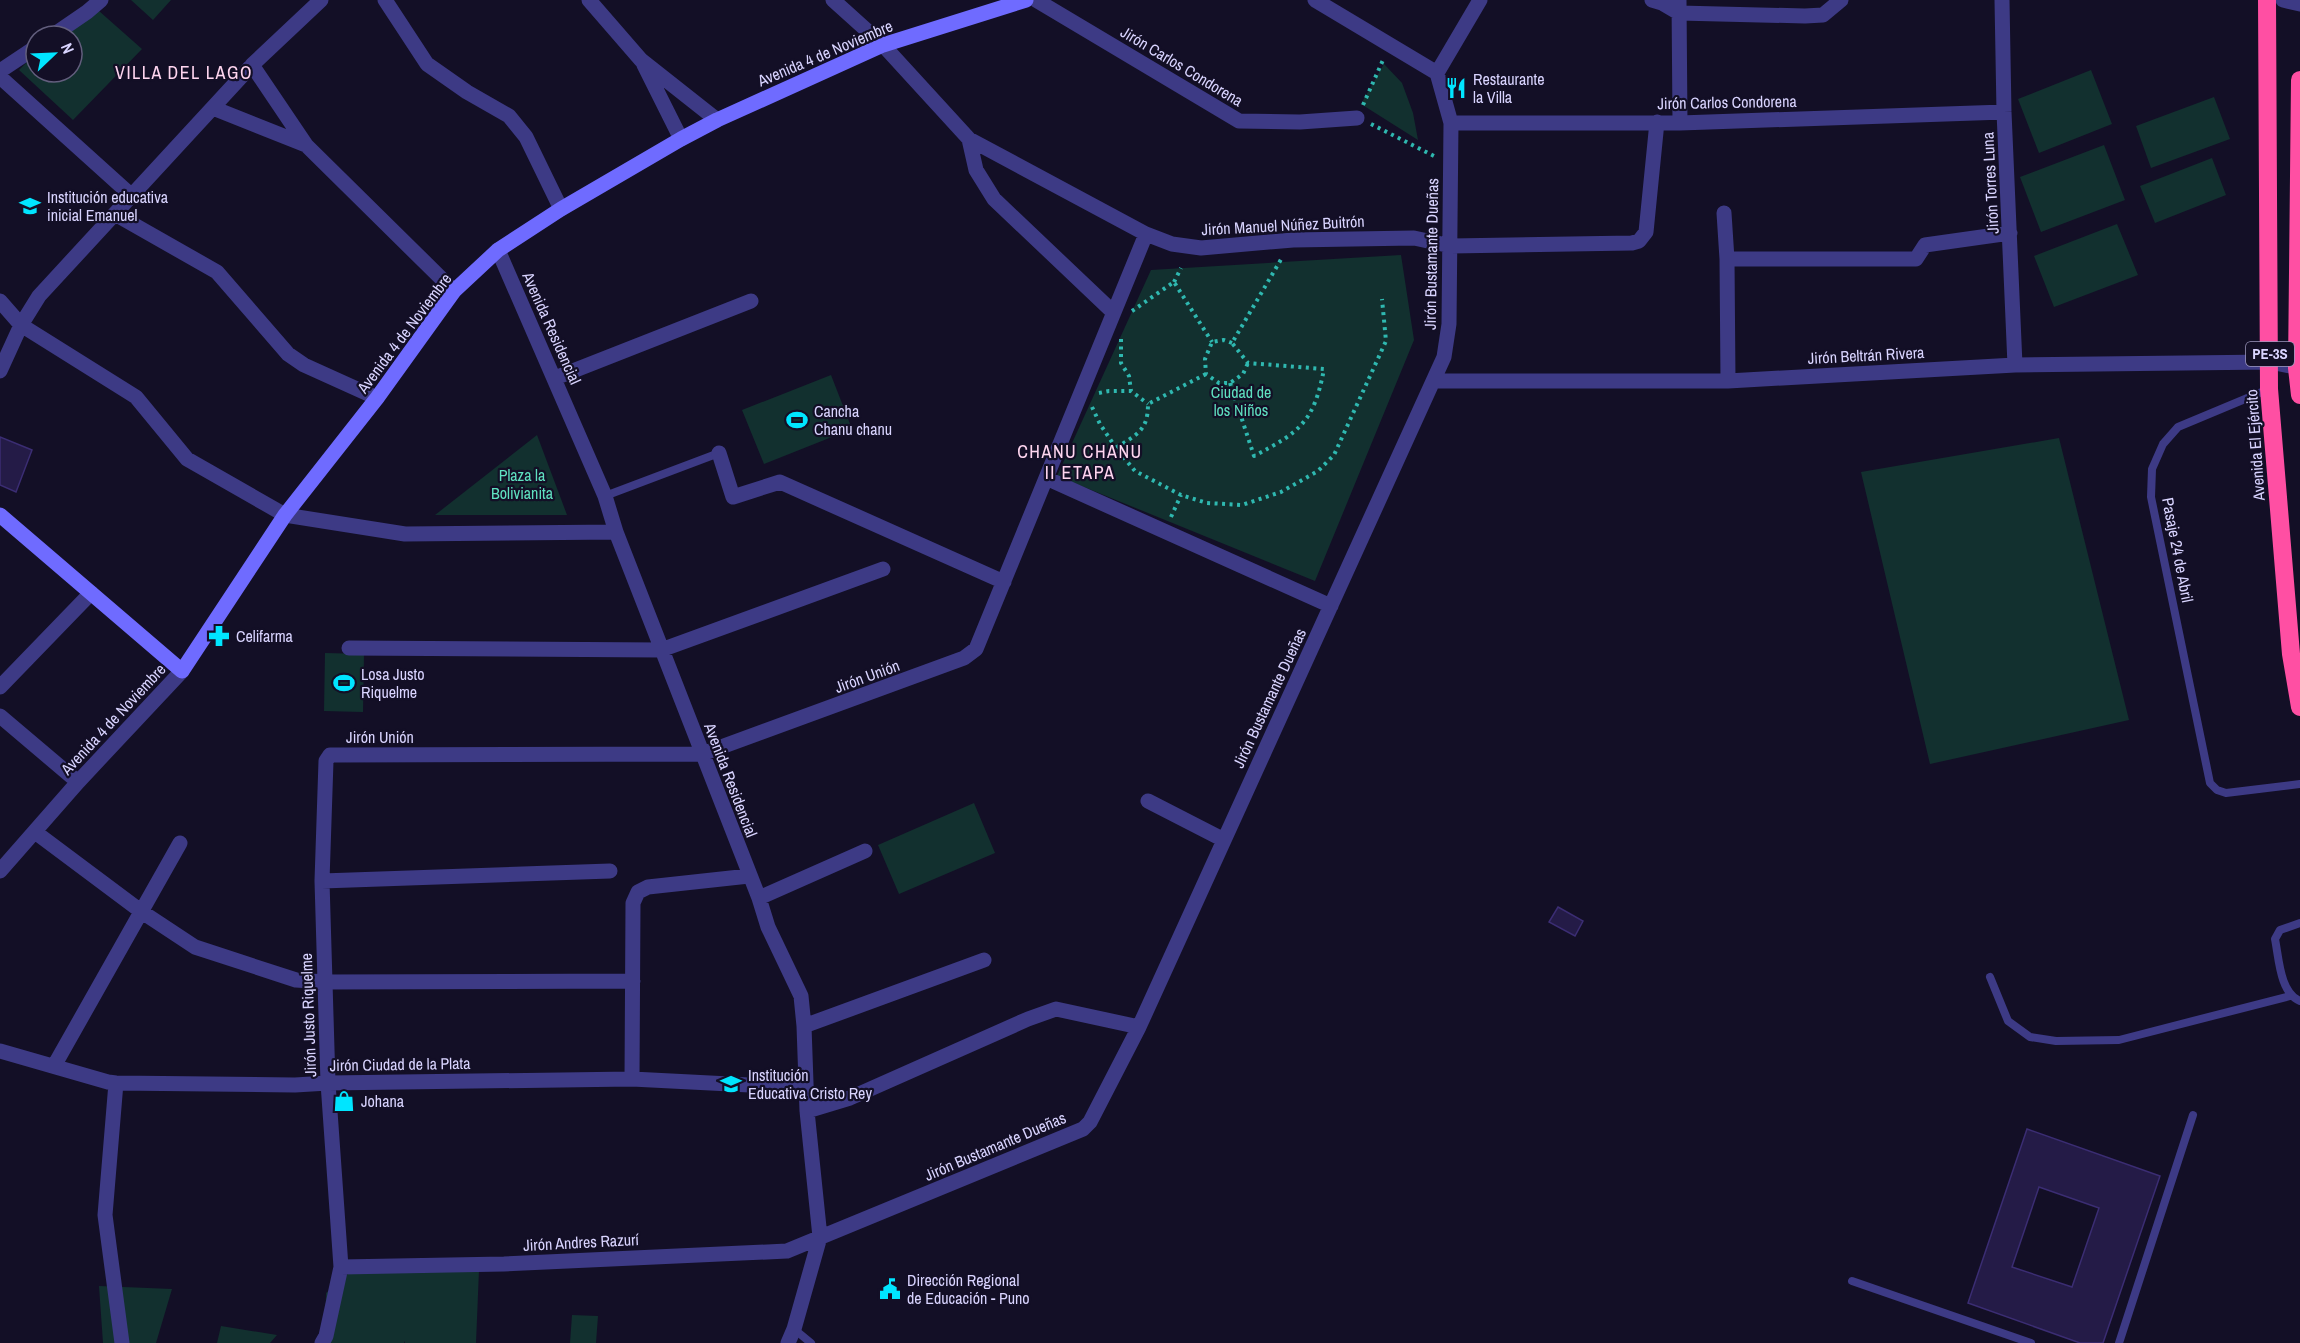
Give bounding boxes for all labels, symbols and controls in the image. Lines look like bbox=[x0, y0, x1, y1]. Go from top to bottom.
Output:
street label: Avenida 4 de Noviembre bbox=[753, 15, 896, 92]
street label: Jirón Carlos Condorena bbox=[1117, 21, 1248, 112]
north arrow bbox=[24, 24, 84, 84]
text: N bbox=[56, 39, 80, 57]
district label: VILLA DEL LAGO bbox=[115, 60, 253, 85]
place label: Restaurante la Villa bbox=[1473, 68, 1544, 108]
restaurant icon: Restaurante la Villa bbox=[1444, 76, 1468, 100]
street label: Jirón Carlos Condorena bbox=[1657, 90, 1798, 114]
street label: Jirón Torres Luna bbox=[1976, 131, 2004, 234]
street label: Jirón Bustamante Dueñas bbox=[1419, 178, 1443, 330]
place label: Institución educativa inicial Emanuel bbox=[47, 186, 169, 226]
school or university icon: Institución educativa inicial Emanuel bbox=[18, 194, 42, 218]
street label: Jirón Manuel Núñez Buitrón bbox=[1201, 210, 1365, 240]
street label: Avenida Residencial bbox=[517, 267, 587, 388]
street label: Avenida 4 de Noviembre bbox=[351, 269, 456, 398]
street label: Jirón Beltrán Rivera bbox=[1807, 341, 1926, 369]
road number: PE-3S bbox=[2246, 342, 2294, 366]
park label: Ciudad de los Niños bbox=[1211, 381, 1271, 421]
street label: Avenida El Ejército bbox=[2240, 389, 2270, 502]
place label: Cancha Chanu chanu bbox=[814, 400, 892, 440]
sports icon: Cancha Chanu chanu bbox=[785, 408, 809, 432]
district label: CHANU CHANU II ETAPA bbox=[1017, 439, 1143, 485]
park label: Plaza la Bolivianita bbox=[491, 464, 554, 504]
street label: Pasaje 24 de Abril bbox=[2157, 496, 2199, 604]
pharmacy icon: Celifarma bbox=[207, 624, 231, 648]
place label: Celifarma bbox=[236, 625, 294, 647]
street label: Jirón Bustamante Dueñas bbox=[1227, 625, 1311, 771]
street label: Jirón Unión bbox=[831, 654, 903, 698]
street label: Avenida 4 de Noviembre bbox=[55, 659, 170, 780]
place label: Losa Justo Riquelme bbox=[361, 663, 424, 703]
sports icon: Losa Justo Riquelme bbox=[332, 671, 356, 695]
street label: Avenida Residencial bbox=[699, 719, 763, 840]
street label: Jirón Unión bbox=[346, 726, 414, 748]
street label: Jirón Justo Riquelme bbox=[295, 953, 321, 1077]
street label: Jirón Ciudad de la Plata bbox=[329, 1052, 471, 1076]
place label: Institución Educativa Cristo Rey bbox=[748, 1064, 872, 1104]
school or university icon: Institución Educativa Cristo Rey bbox=[719, 1072, 743, 1096]
shop icon: Johana bbox=[332, 1089, 356, 1113]
place label: Johana bbox=[361, 1090, 405, 1112]
street label: Jirón Bustamante Dueñas bbox=[921, 1106, 1069, 1186]
street label: Jirón Andres Razurí bbox=[523, 1228, 640, 1256]
place label: Dirección Regional de Educación - Puno bbox=[907, 1269, 1030, 1309]
public building icon: Dirección Regional de Educación - Puno bbox=[878, 1277, 902, 1301]

